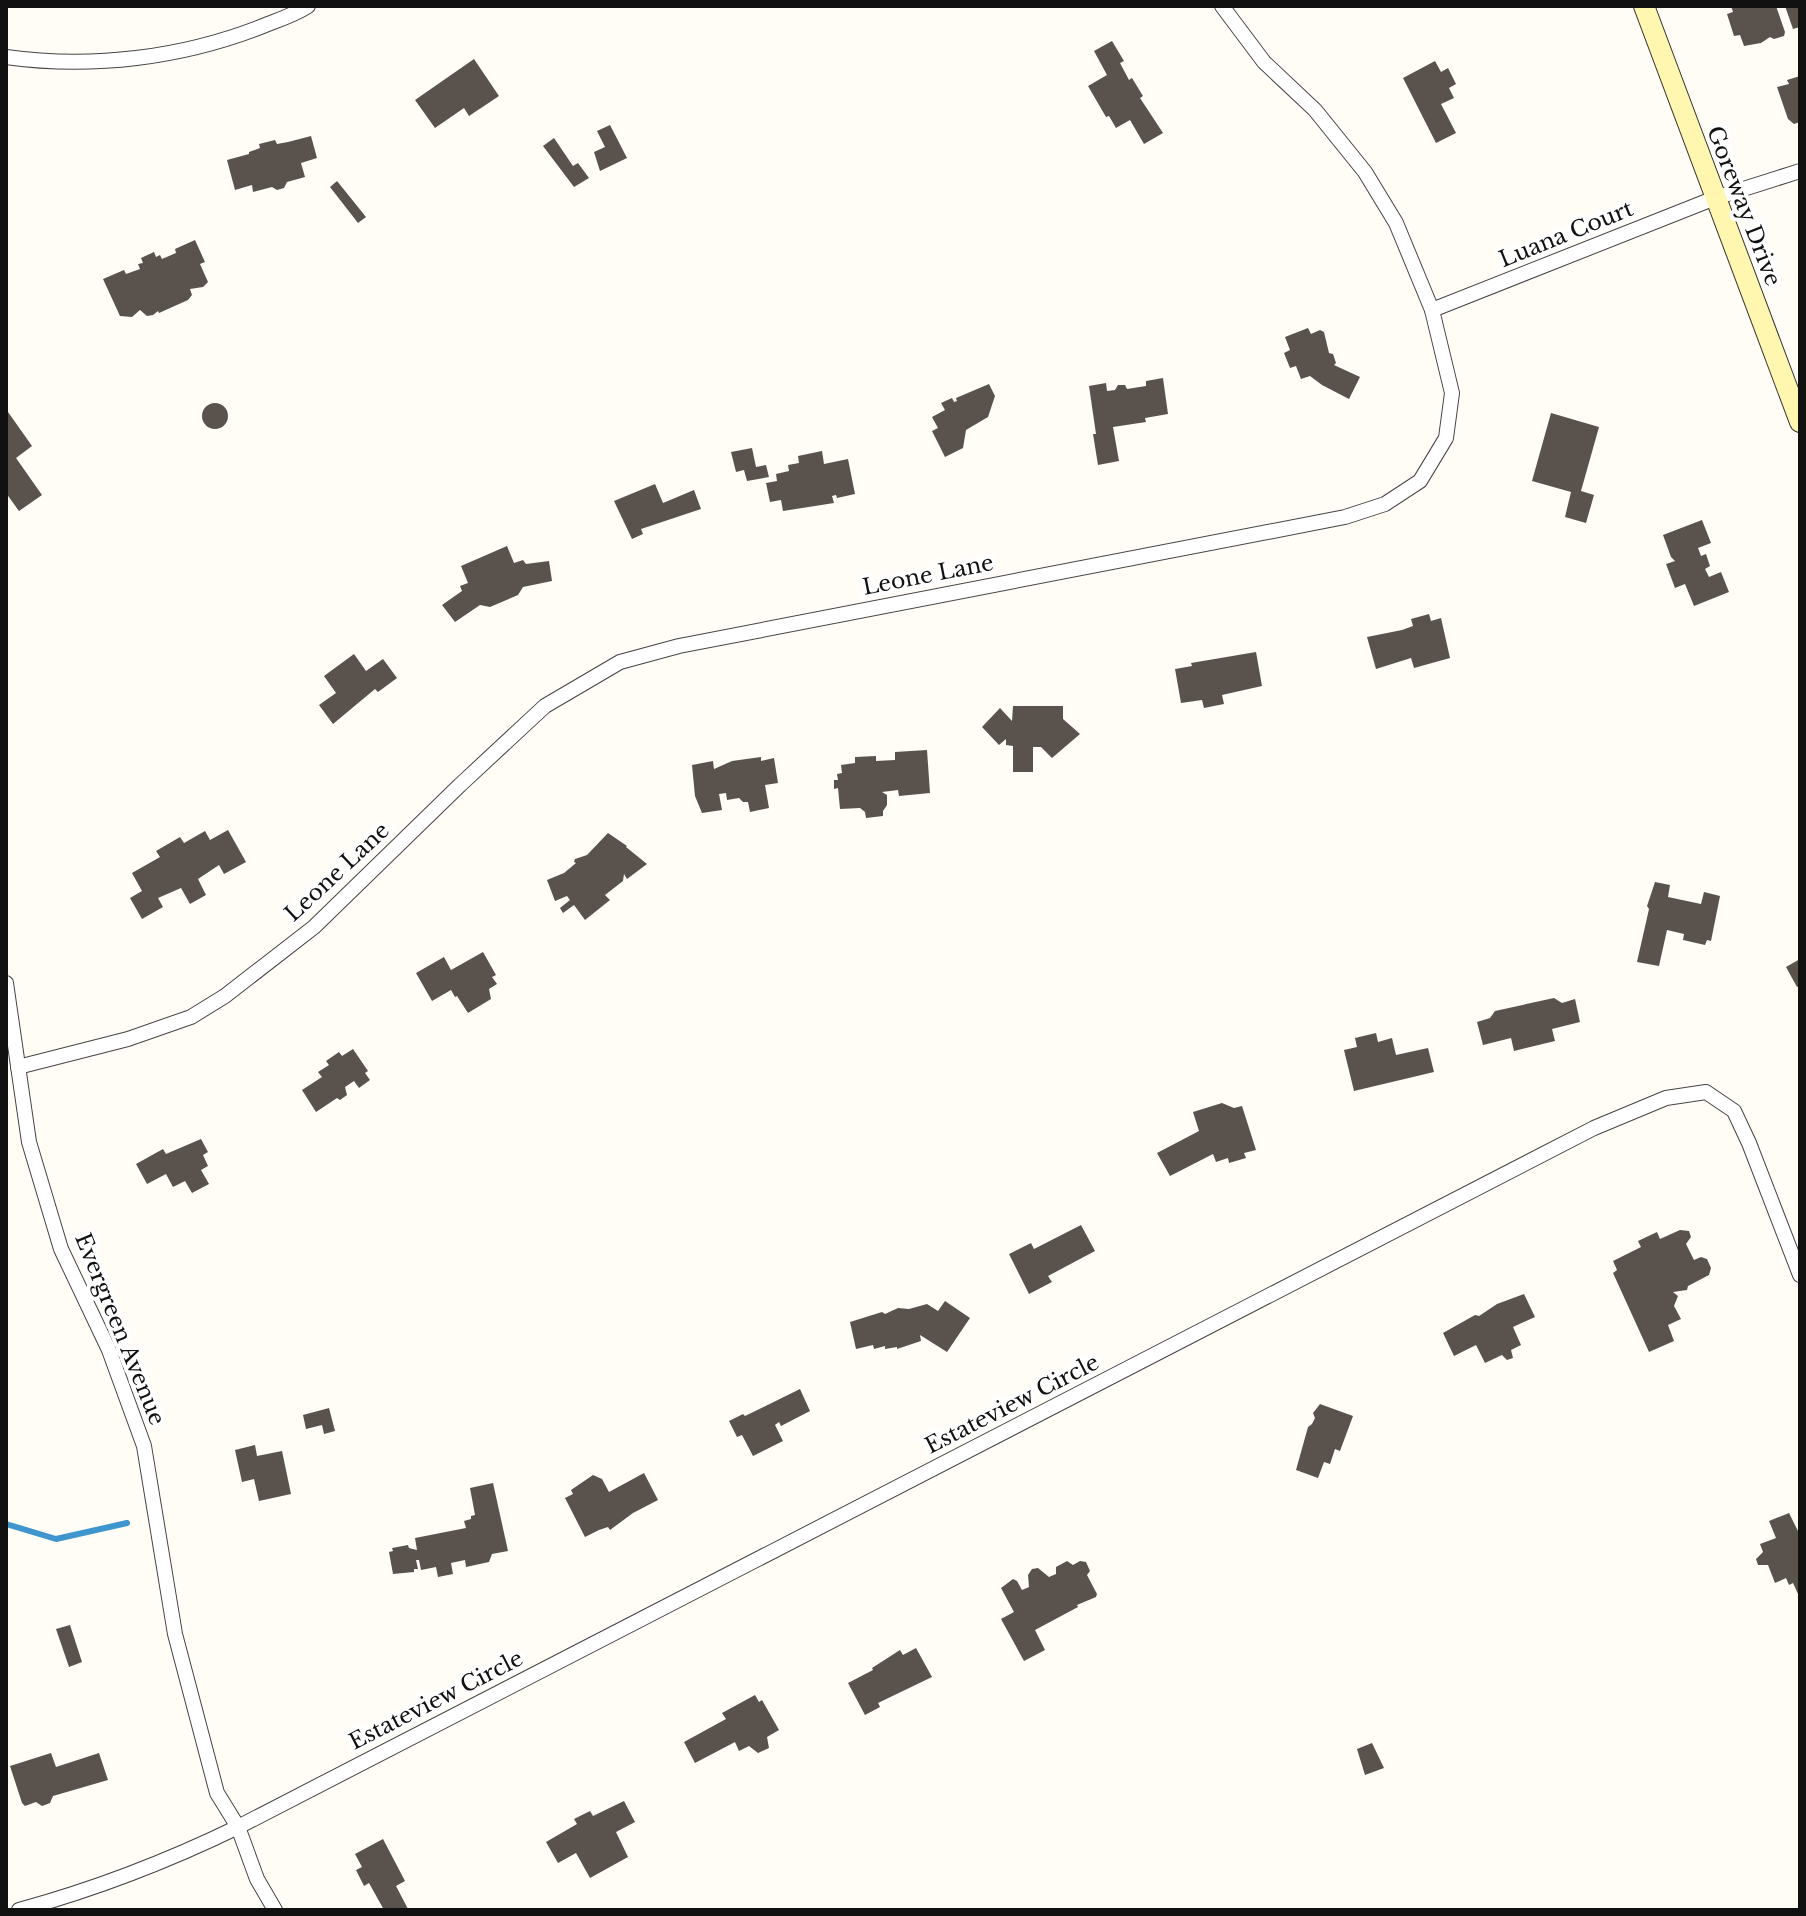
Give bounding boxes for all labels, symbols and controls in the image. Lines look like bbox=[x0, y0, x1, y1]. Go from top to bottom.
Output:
street label: Goreway Drive bbox=[1701, 122, 1787, 290]
street label: Luana Court bbox=[1495, 195, 1637, 273]
street label: Leone Lane bbox=[860, 549, 996, 601]
street label: Leone Lane bbox=[279, 817, 395, 927]
street label: Evergreen Avenue bbox=[69, 1229, 171, 1429]
street label: Estateview Circle bbox=[920, 1348, 1104, 1460]
street label: Estateview Circle bbox=[344, 1644, 528, 1756]

